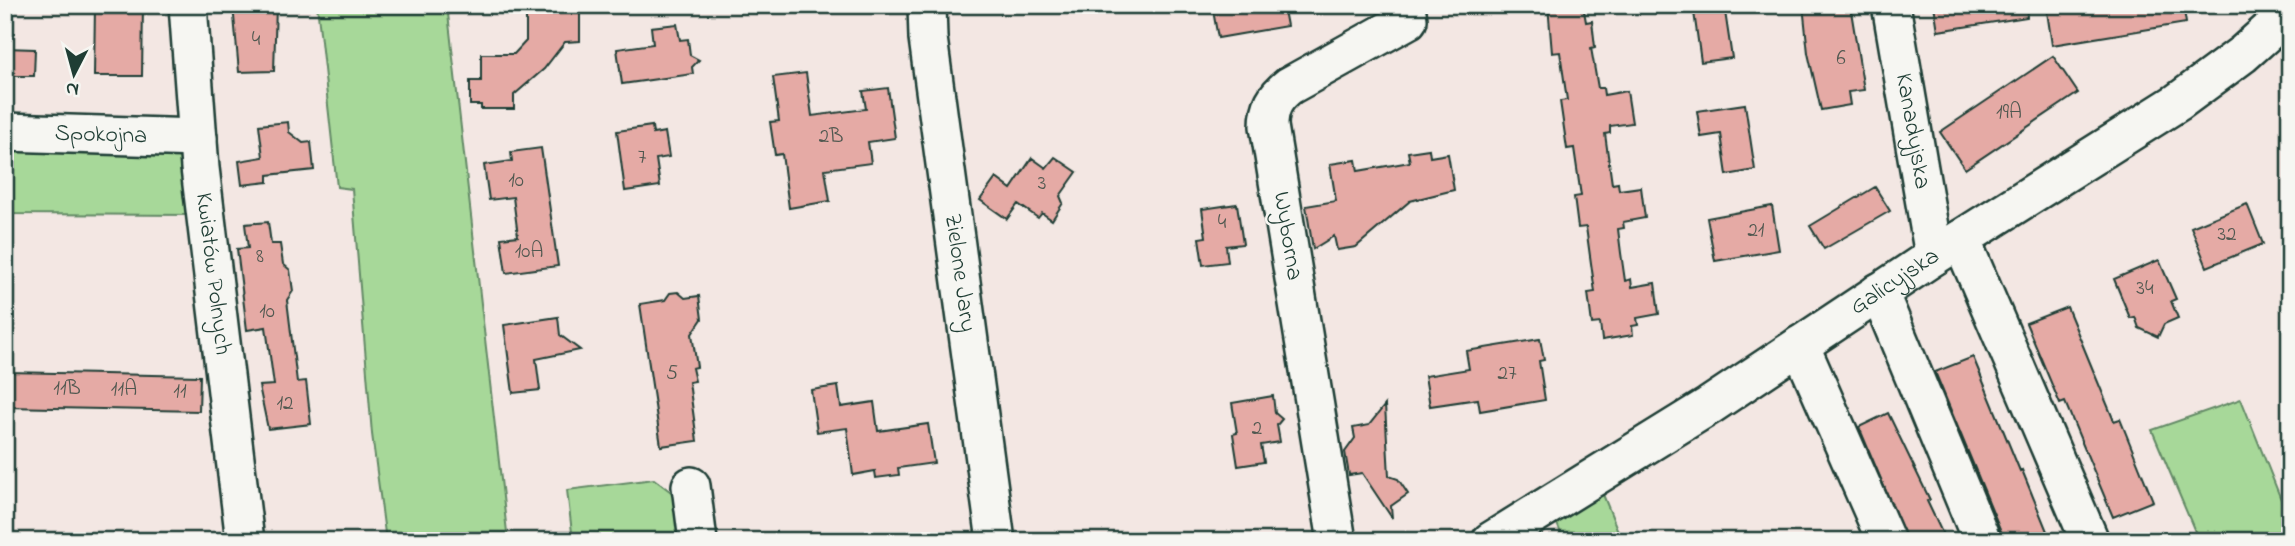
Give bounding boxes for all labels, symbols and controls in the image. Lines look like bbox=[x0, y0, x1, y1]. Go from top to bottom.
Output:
house number: 4 bbox=[252, 25, 261, 55]
north arrow bbox=[38, 38, 108, 108]
house number: 6 bbox=[1836, 44, 1846, 74]
street label: Kanadyjska bbox=[1886, 71, 1940, 192]
text: N bbox=[65, 74, 80, 103]
house number: 19A bbox=[1996, 98, 2022, 128]
street label: Spokojna bbox=[54, 116, 148, 154]
house number: 2B bbox=[819, 122, 843, 152]
house number: 7 bbox=[638, 143, 647, 173]
house number: 10 bbox=[508, 166, 524, 196]
house number: 3 bbox=[1038, 169, 1046, 199]
street label: Wyborna bbox=[1262, 189, 1311, 283]
street label: Kwiatów Polnych bbox=[186, 191, 240, 357]
house number: 4 bbox=[1218, 208, 1227, 238]
street label: Zielone Jary bbox=[934, 211, 985, 334]
house number: 21 bbox=[1747, 216, 1765, 246]
house number: 32 bbox=[2217, 220, 2237, 250]
house number: 10A bbox=[515, 237, 543, 267]
street label: Galicyjska bbox=[1843, 239, 1947, 325]
house number: 8 bbox=[256, 242, 264, 272]
house number: 34 bbox=[2136, 274, 2154, 304]
house number: 10 bbox=[259, 297, 275, 327]
house number: 5 bbox=[666, 359, 678, 389]
house number: 27 bbox=[1497, 359, 1517, 389]
house number: 11B bbox=[53, 374, 81, 404]
house number: 11A bbox=[111, 375, 137, 405]
house number: 11 bbox=[173, 377, 187, 407]
house number: 12 bbox=[276, 389, 294, 419]
house number: 2 bbox=[1252, 414, 1262, 444]

